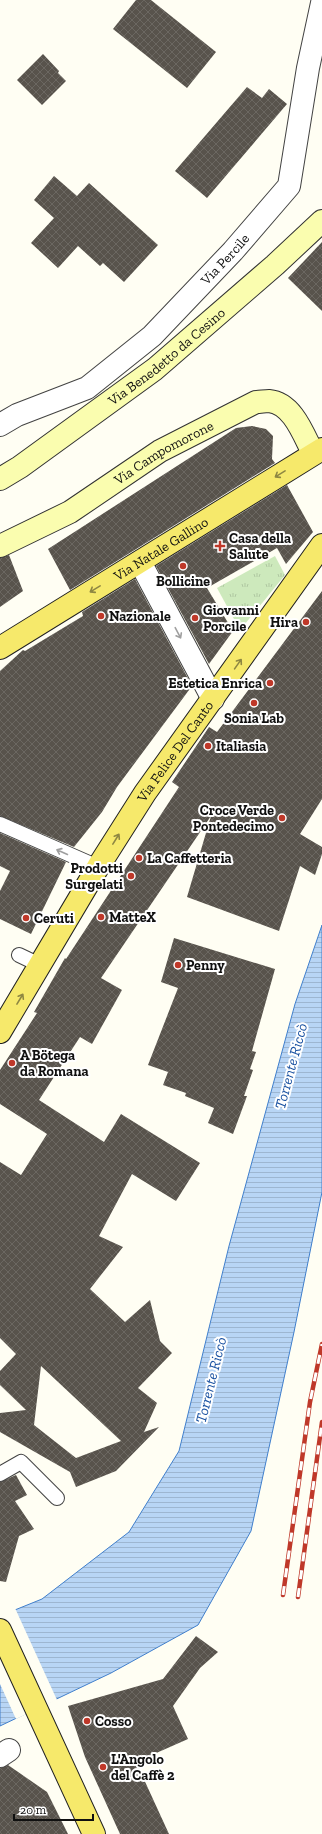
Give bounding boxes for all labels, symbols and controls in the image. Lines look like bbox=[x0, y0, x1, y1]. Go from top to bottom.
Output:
street label: Via Percile bbox=[196, 230, 253, 289]
street label: Via Benedetto da Cesino bbox=[104, 304, 228, 409]
street label: Via Campomorone bbox=[110, 417, 216, 489]
one-way arrow bbox=[275, 470, 286, 478]
street label: Via Natale Gallino bbox=[110, 513, 211, 585]
place label: Casa della Salute bbox=[229, 530, 291, 563]
marker: Casa della Salute bbox=[214, 540, 226, 552]
marker: Bollicine bbox=[178, 561, 188, 571]
place label: Bollicine bbox=[156, 573, 210, 590]
one-way arrow bbox=[89, 586, 101, 594]
place label: Giovanni Porcile bbox=[203, 602, 259, 635]
place label: Nazionale bbox=[109, 608, 171, 625]
marker: Nazionale bbox=[96, 611, 106, 621]
marker: Giovanni Porcile bbox=[190, 613, 200, 623]
place label: Hira bbox=[270, 614, 298, 631]
marker: Hira bbox=[301, 617, 311, 627]
one-way arrow bbox=[175, 627, 182, 639]
one-way arrow bbox=[234, 658, 242, 669]
place label: Estetica Enrica bbox=[168, 675, 262, 692]
marker: Estetica Enrica bbox=[265, 678, 275, 688]
street label: Via Felice Del Canto bbox=[133, 697, 217, 806]
marker: Sonia Lab bbox=[249, 698, 259, 708]
place label: Sonia Lab bbox=[224, 710, 284, 727]
place label: Italiasia bbox=[216, 738, 266, 755]
marker: Italiasia bbox=[203, 741, 213, 751]
place label: Croce Verde Pontedecimo bbox=[193, 802, 275, 835]
marker: Croce Verde Pontedecimo bbox=[277, 813, 287, 823]
one-way arrow bbox=[112, 833, 120, 845]
one-way arrow bbox=[57, 847, 69, 855]
place label: La Caffetteria bbox=[147, 850, 232, 867]
marker: La Caffetteria bbox=[134, 853, 144, 863]
place label: Prodotti Surgelati bbox=[65, 860, 123, 893]
marker: Prodotti Surgelati bbox=[126, 871, 136, 881]
place label: MatteX bbox=[109, 909, 156, 926]
place label: Ceruti bbox=[34, 910, 74, 927]
marker: MatteX bbox=[96, 912, 106, 922]
marker: Ceruti bbox=[21, 913, 31, 923]
place label: Penny bbox=[186, 957, 225, 974]
marker: Penny bbox=[173, 960, 183, 970]
one-way arrow bbox=[16, 993, 24, 1005]
water label: Torrente Riccò bbox=[271, 1021, 311, 1111]
place label: A Bötega da Romana bbox=[20, 1047, 89, 1080]
marker: A Bötega da Romana bbox=[7, 1058, 17, 1068]
water label: Torrente Riccò bbox=[192, 1335, 230, 1425]
place label: Cosso bbox=[95, 1713, 132, 1730]
marker: Cosso bbox=[82, 1716, 92, 1726]
place label: L'Angolo del Caffè 2 bbox=[111, 1751, 175, 1784]
marker: L'Angolo del Caffè 2 bbox=[98, 1762, 108, 1772]
scale bar bbox=[14, 1796, 93, 1822]
text: 20 m bbox=[20, 1803, 47, 1817]

